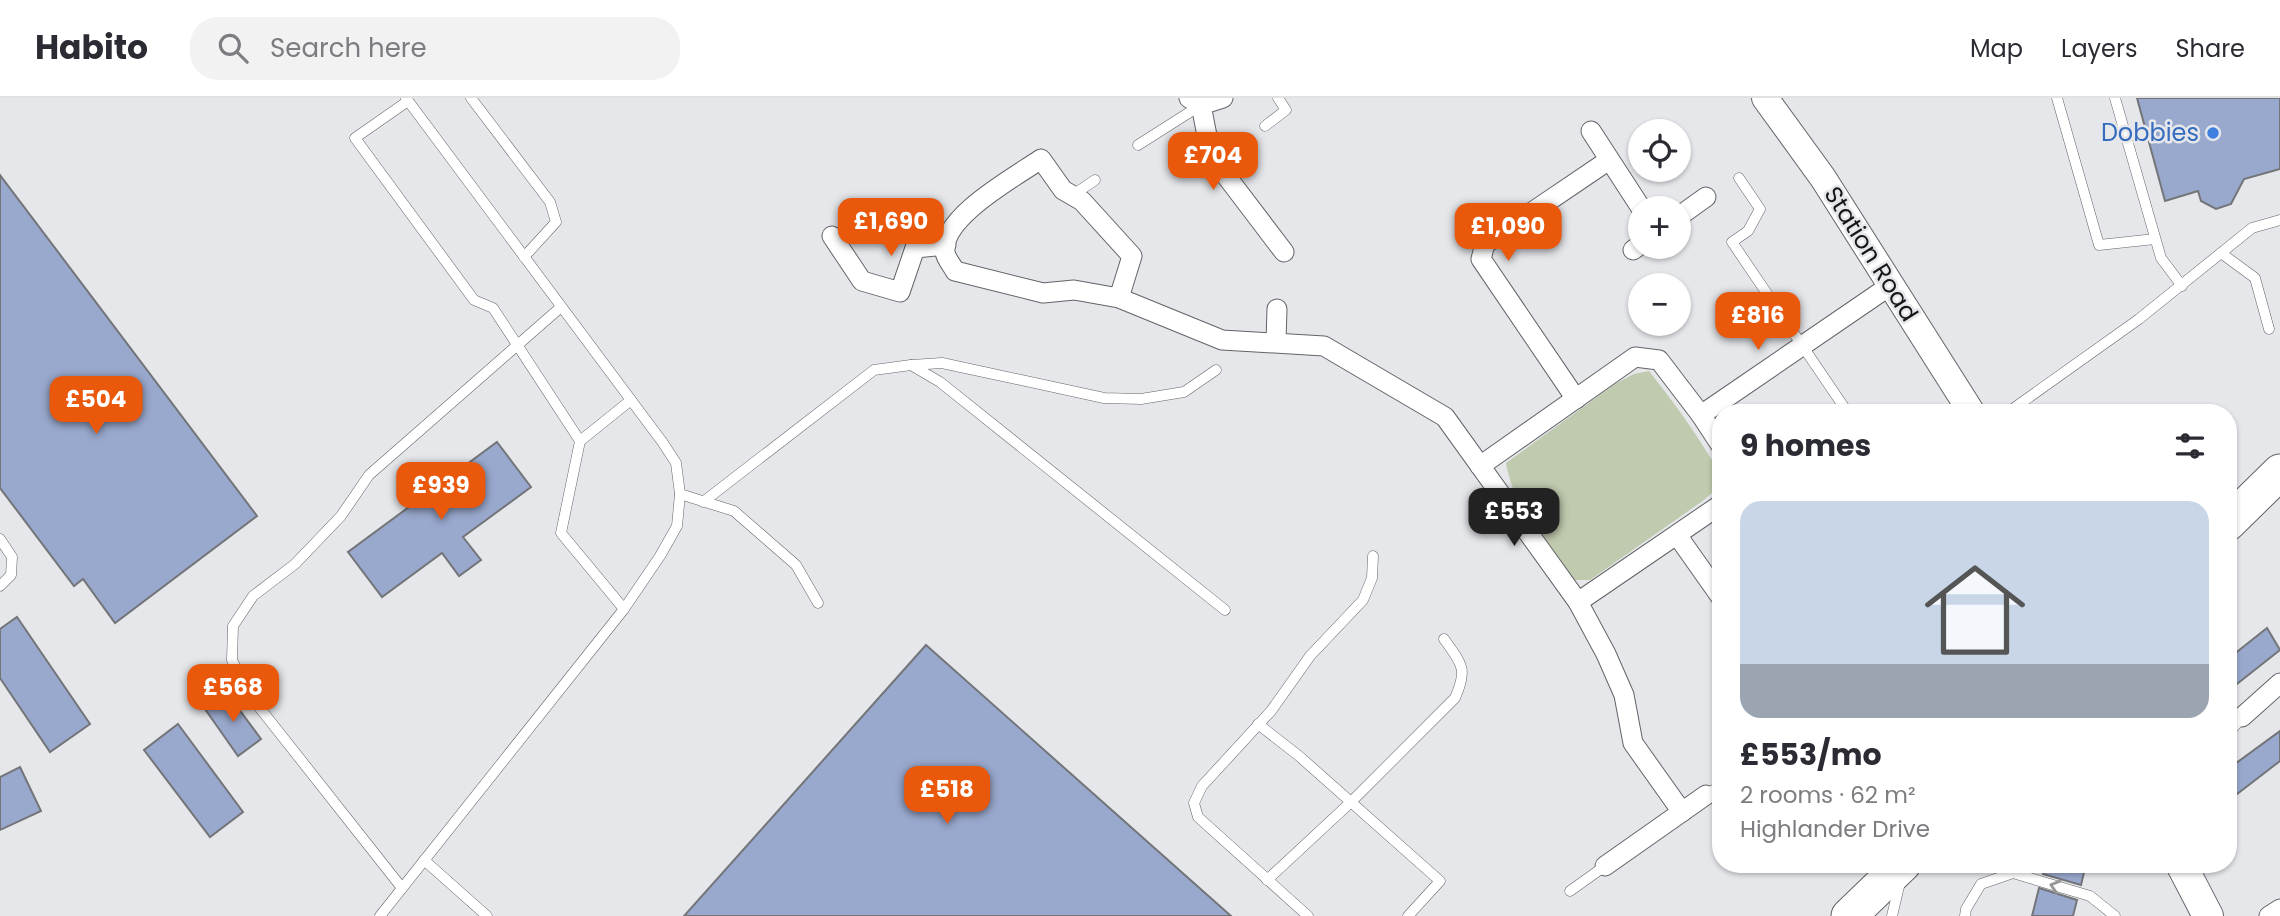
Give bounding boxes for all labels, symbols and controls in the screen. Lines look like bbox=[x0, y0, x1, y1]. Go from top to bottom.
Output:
search box bbox=[190, 17, 680, 80]
text: Habito bbox=[35, 24, 148, 71]
icon: search bbox=[214, 29, 252, 67]
text: Search here bbox=[270, 30, 427, 66]
text: Map bbox=[1970, 32, 2023, 65]
text: Layers bbox=[2061, 32, 2137, 65]
text: Share bbox=[2175, 32, 2245, 65]
place label: Dobbies bbox=[2101, 116, 2199, 149]
map controls bbox=[1628, 119, 1691, 336]
button: locate bbox=[1628, 119, 1691, 182]
marker: Dobbies bbox=[2205, 125, 2221, 141]
pin: £704 bbox=[1172, 132, 1254, 192]
text: £704 bbox=[1184, 139, 1242, 171]
street label: Station Road bbox=[1817, 180, 1926, 327]
button: + bbox=[1628, 196, 1691, 259]
pin: £1,690 bbox=[834, 198, 948, 258]
pin: £1,090 bbox=[1451, 204, 1565, 263]
text: £1,690 bbox=[854, 205, 928, 237]
text: £1,090 bbox=[1471, 210, 1545, 242]
button: − bbox=[1628, 273, 1691, 336]
pin: £816 bbox=[1717, 292, 1799, 352]
text: £816 bbox=[1731, 299, 1785, 331]
pin: £504 bbox=[55, 376, 137, 436]
text: £504 bbox=[66, 383, 126, 415]
text: 9 homes bbox=[1740, 424, 1871, 467]
icon: filters bbox=[2171, 427, 2209, 465]
pin: £939 bbox=[400, 462, 482, 522]
text: £939 bbox=[412, 469, 470, 501]
pin: £553 bbox=[1473, 489, 1555, 548]
text: £553 bbox=[1484, 495, 1544, 527]
icon: home bbox=[1912, 547, 2038, 673]
pin: £568 bbox=[192, 664, 274, 724]
text: £568 bbox=[203, 671, 263, 703]
text: £553/mo bbox=[1740, 733, 1882, 776]
pin: £518 bbox=[906, 766, 988, 826]
text: £518 bbox=[920, 773, 974, 805]
text: 2 rooms · 62 m² bbox=[1740, 779, 1916, 811]
text: Highlander Drive bbox=[1740, 813, 1930, 845]
one-way arrow bbox=[2049, 879, 2061, 894]

